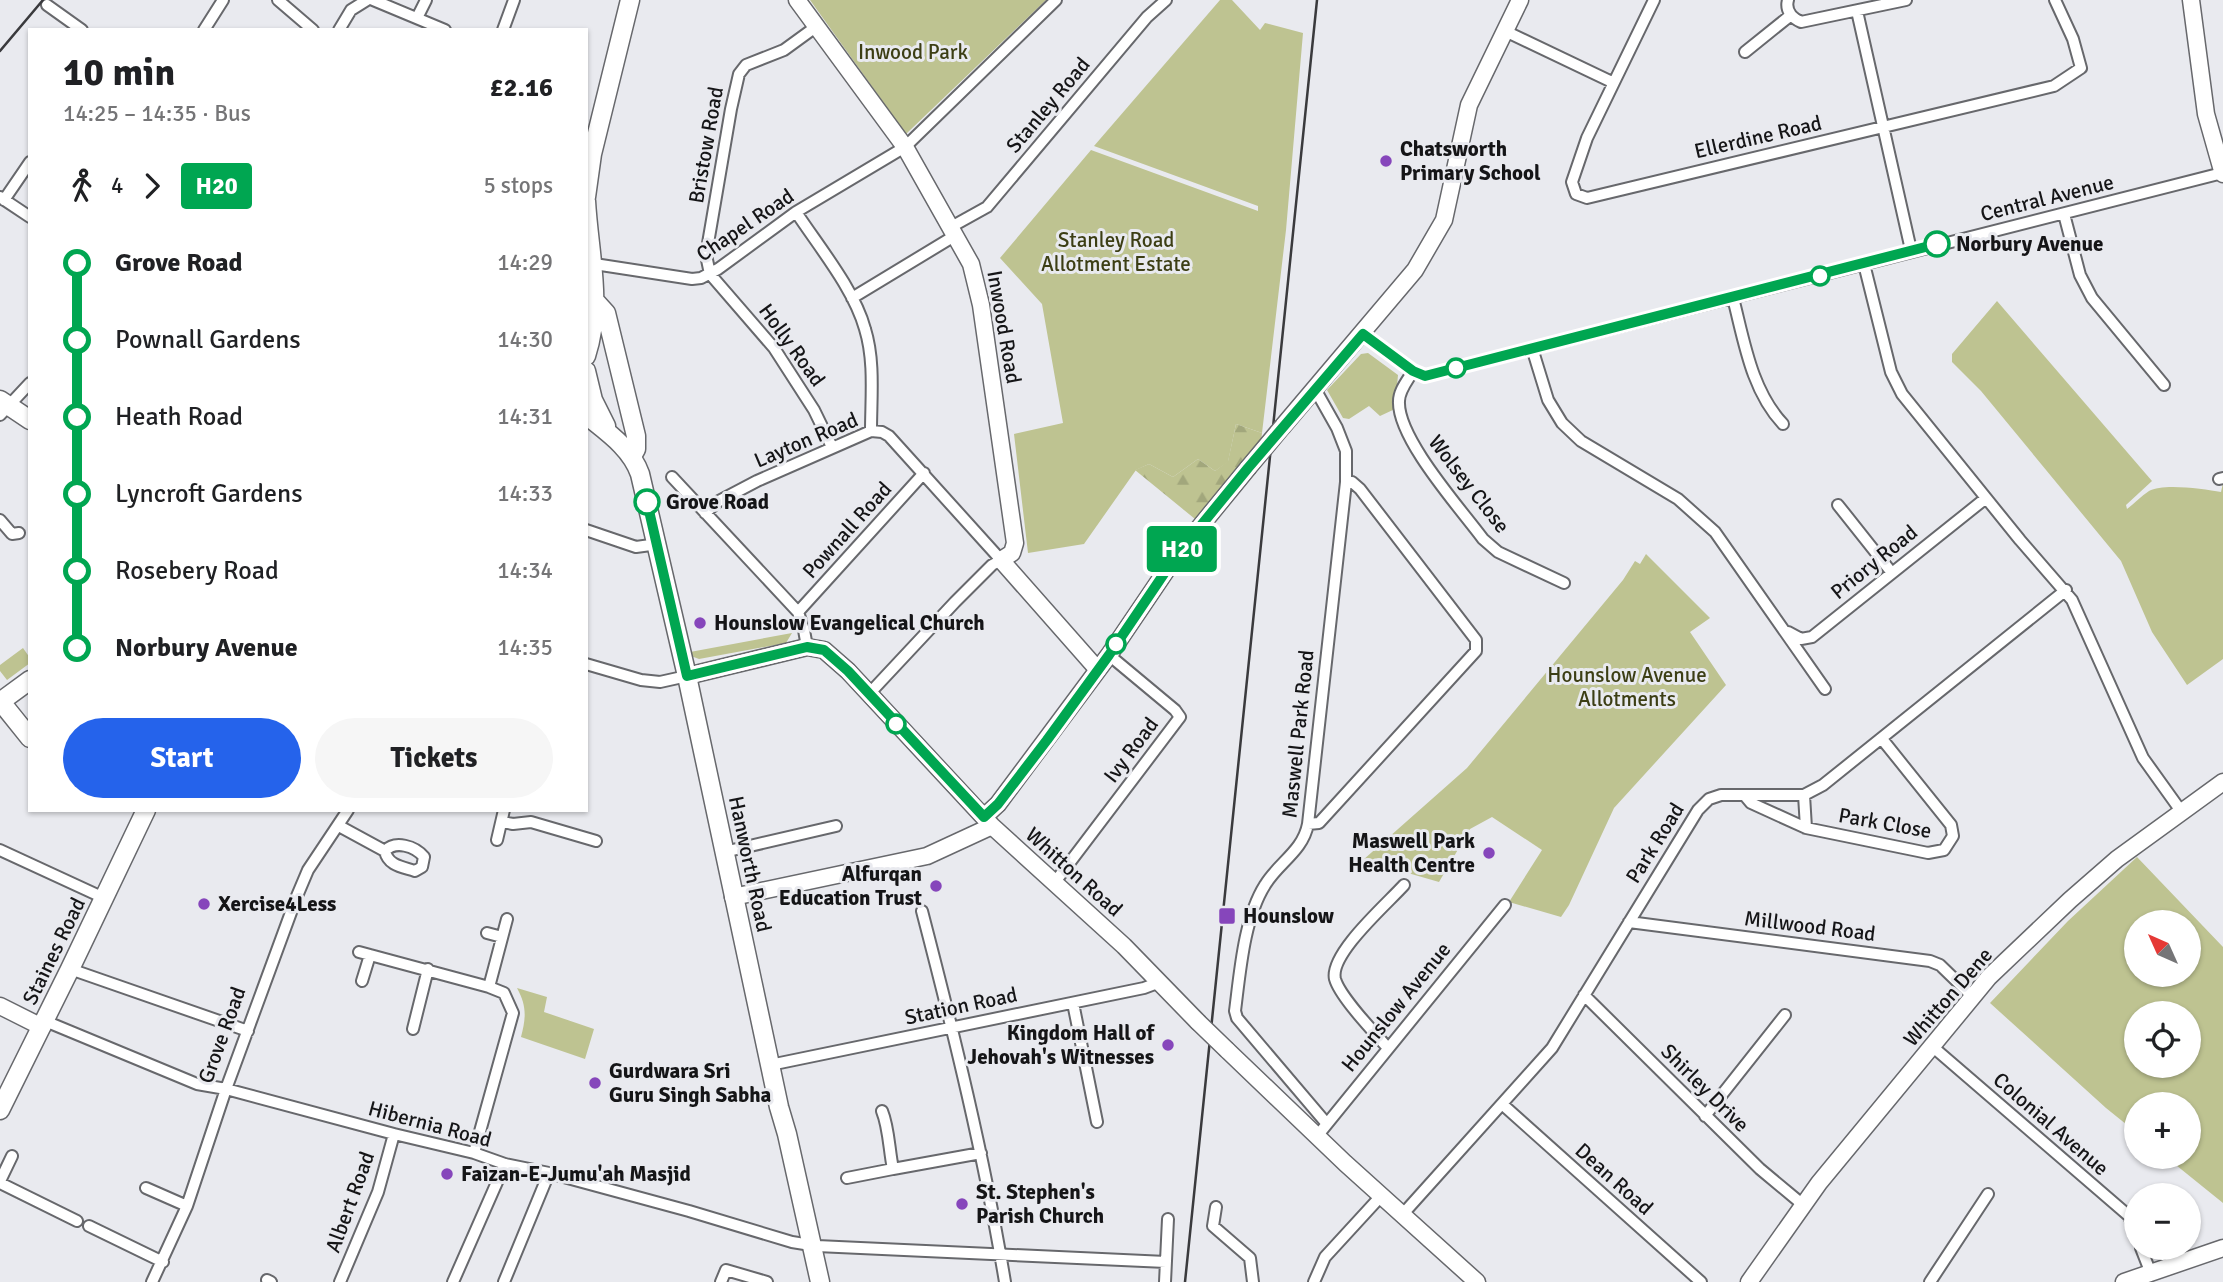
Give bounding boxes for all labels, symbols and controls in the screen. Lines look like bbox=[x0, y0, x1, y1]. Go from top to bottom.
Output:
park label: Inwood Park bbox=[858, 39, 969, 65]
text: 10 min bbox=[63, 49, 175, 96]
street label: Stanley Road bbox=[1001, 52, 1095, 158]
text: £2.16 bbox=[489, 72, 553, 104]
street label: Bristow Road bbox=[683, 85, 729, 205]
text: 14:25 – 14:35 · Bus bbox=[63, 99, 251, 128]
street label: Ellerdine Road bbox=[1692, 110, 1824, 164]
place label: Chatsworth Primary School bbox=[1400, 136, 1541, 186]
marker: Chatsworth Primary School bbox=[1378, 153, 1394, 169]
icon: walk bbox=[63, 167, 101, 205]
icon: forward bbox=[133, 167, 171, 205]
street label: Central Avenue bbox=[1978, 169, 2116, 227]
text: 4 bbox=[111, 171, 123, 200]
text: H20 bbox=[195, 171, 238, 201]
text: 5 stops bbox=[483, 171, 553, 200]
street label: Chapel Road bbox=[691, 183, 799, 267]
park label: Stanley Road Allotment Estate bbox=[1041, 227, 1191, 277]
marker: Norbury Avenue bbox=[1924, 231, 1950, 257]
place label: Norbury Avenue bbox=[1956, 231, 2103, 257]
text: Grove Road bbox=[115, 247, 243, 279]
text: 14:29 bbox=[497, 248, 553, 277]
unlabelled marker bbox=[1810, 266, 1830, 286]
street label: Inwood Road bbox=[981, 268, 1027, 386]
street label: Holly Road bbox=[753, 298, 831, 392]
text: Pownall Gardens bbox=[115, 324, 301, 356]
text: 14:30 bbox=[497, 325, 553, 354]
unlabelled marker bbox=[1446, 358, 1466, 378]
text: Heath Road bbox=[115, 401, 243, 433]
text: 14:31 bbox=[497, 402, 553, 431]
street label: Layton Road bbox=[750, 406, 862, 474]
street label: Wolsey Close bbox=[1423, 430, 1515, 538]
street label: Pownall Road bbox=[797, 476, 897, 584]
text: Lyncroft Gardens bbox=[115, 478, 303, 510]
text: 14:33 bbox=[497, 479, 553, 508]
marker: Grove Road bbox=[634, 489, 660, 515]
place label: Grove Road bbox=[666, 489, 769, 515]
street label: Priory Road bbox=[1825, 519, 1923, 605]
line badge: H20 bbox=[1142, 526, 1222, 572]
text: H20 bbox=[1161, 534, 1203, 564]
text: Rosebery Road bbox=[115, 555, 279, 587]
text: 14:34 bbox=[497, 556, 553, 585]
place label: Hounslow Evangelical Church bbox=[714, 610, 985, 636]
marker: Hounslow Evangelical Church bbox=[692, 615, 708, 631]
text: Norbury Avenue bbox=[115, 632, 298, 664]
text: 14:35 bbox=[497, 633, 553, 662]
unlabelled marker bbox=[1106, 634, 1126, 654]
street label: Maswell Park Road bbox=[1276, 649, 1320, 819]
park label: Hounslow Avenue Allotments bbox=[1547, 662, 1707, 712]
street label: Ivy Road bbox=[1098, 712, 1164, 788]
unlabelled marker bbox=[886, 714, 906, 734]
button: Start bbox=[63, 718, 301, 798]
button: Tickets bbox=[315, 718, 553, 798]
street label: Hanworth Road bbox=[723, 794, 777, 934]
street label: Park Road bbox=[1620, 798, 1690, 888]
street label: Park Close bbox=[1836, 802, 1934, 844]
street label: Whitton Road bbox=[1020, 822, 1128, 922]
place label: Maswell Park Health Centre bbox=[1348, 828, 1475, 878]
marker: Maswell Park Health Centre bbox=[1481, 845, 1497, 861]
place label: Alfurqan Education Trust bbox=[779, 861, 922, 911]
marker: Alfurqan Education Trust bbox=[928, 878, 944, 894]
place label: Xercise4Less bbox=[218, 891, 336, 917]
street label: Staines Road bbox=[17, 893, 91, 1009]
marker: Xercise4Less bbox=[196, 896, 212, 912]
place label: Hounslow bbox=[1243, 903, 1334, 929]
street label: Millwood Road bbox=[1743, 905, 1877, 947]
marker: Hounslow bbox=[1217, 906, 1237, 926]
north arrow bbox=[2124, 910, 2202, 987]
map controls bbox=[2124, 910, 2201, 1260]
street label: Hounslow Avenue bbox=[1336, 937, 1456, 1077]
street label: Whitton Dene bbox=[1898, 942, 1998, 1052]
street label: Station Road bbox=[902, 981, 1020, 1031]
street label: Grove Road bbox=[193, 983, 251, 1087]
button: locate bbox=[2124, 1001, 2201, 1078]
place label: Kingdom Hall of Jehovah's Witnesses bbox=[967, 1020, 1155, 1070]
marker: Kingdom Hall of Jehovah's Witnesses bbox=[1160, 1037, 1176, 1053]
street label: Shirley Drive bbox=[1655, 1038, 1755, 1138]
place label: Gurdwara Sri Guru Singh Sabha bbox=[609, 1058, 772, 1108]
street label: Colonial Avenue bbox=[1988, 1067, 2114, 1181]
marker: Gurdwara Sri Guru Singh Sabha bbox=[587, 1075, 603, 1091]
button: + bbox=[2124, 1092, 2201, 1169]
street label: Hibernia Road bbox=[366, 1095, 494, 1153]
street label: Dean Road bbox=[1570, 1137, 1658, 1221]
street label: Albert Road bbox=[320, 1148, 380, 1256]
place label: Faizan-E-Jumu'ah Masjid bbox=[461, 1161, 691, 1187]
marker: Faizan-E-Jumu'ah Masjid bbox=[439, 1166, 455, 1182]
place label: St. Stephen's Parish Church bbox=[976, 1179, 1104, 1229]
button: − bbox=[2124, 1183, 2201, 1260]
marker: St. Stephen's Parish Church bbox=[954, 1196, 970, 1212]

